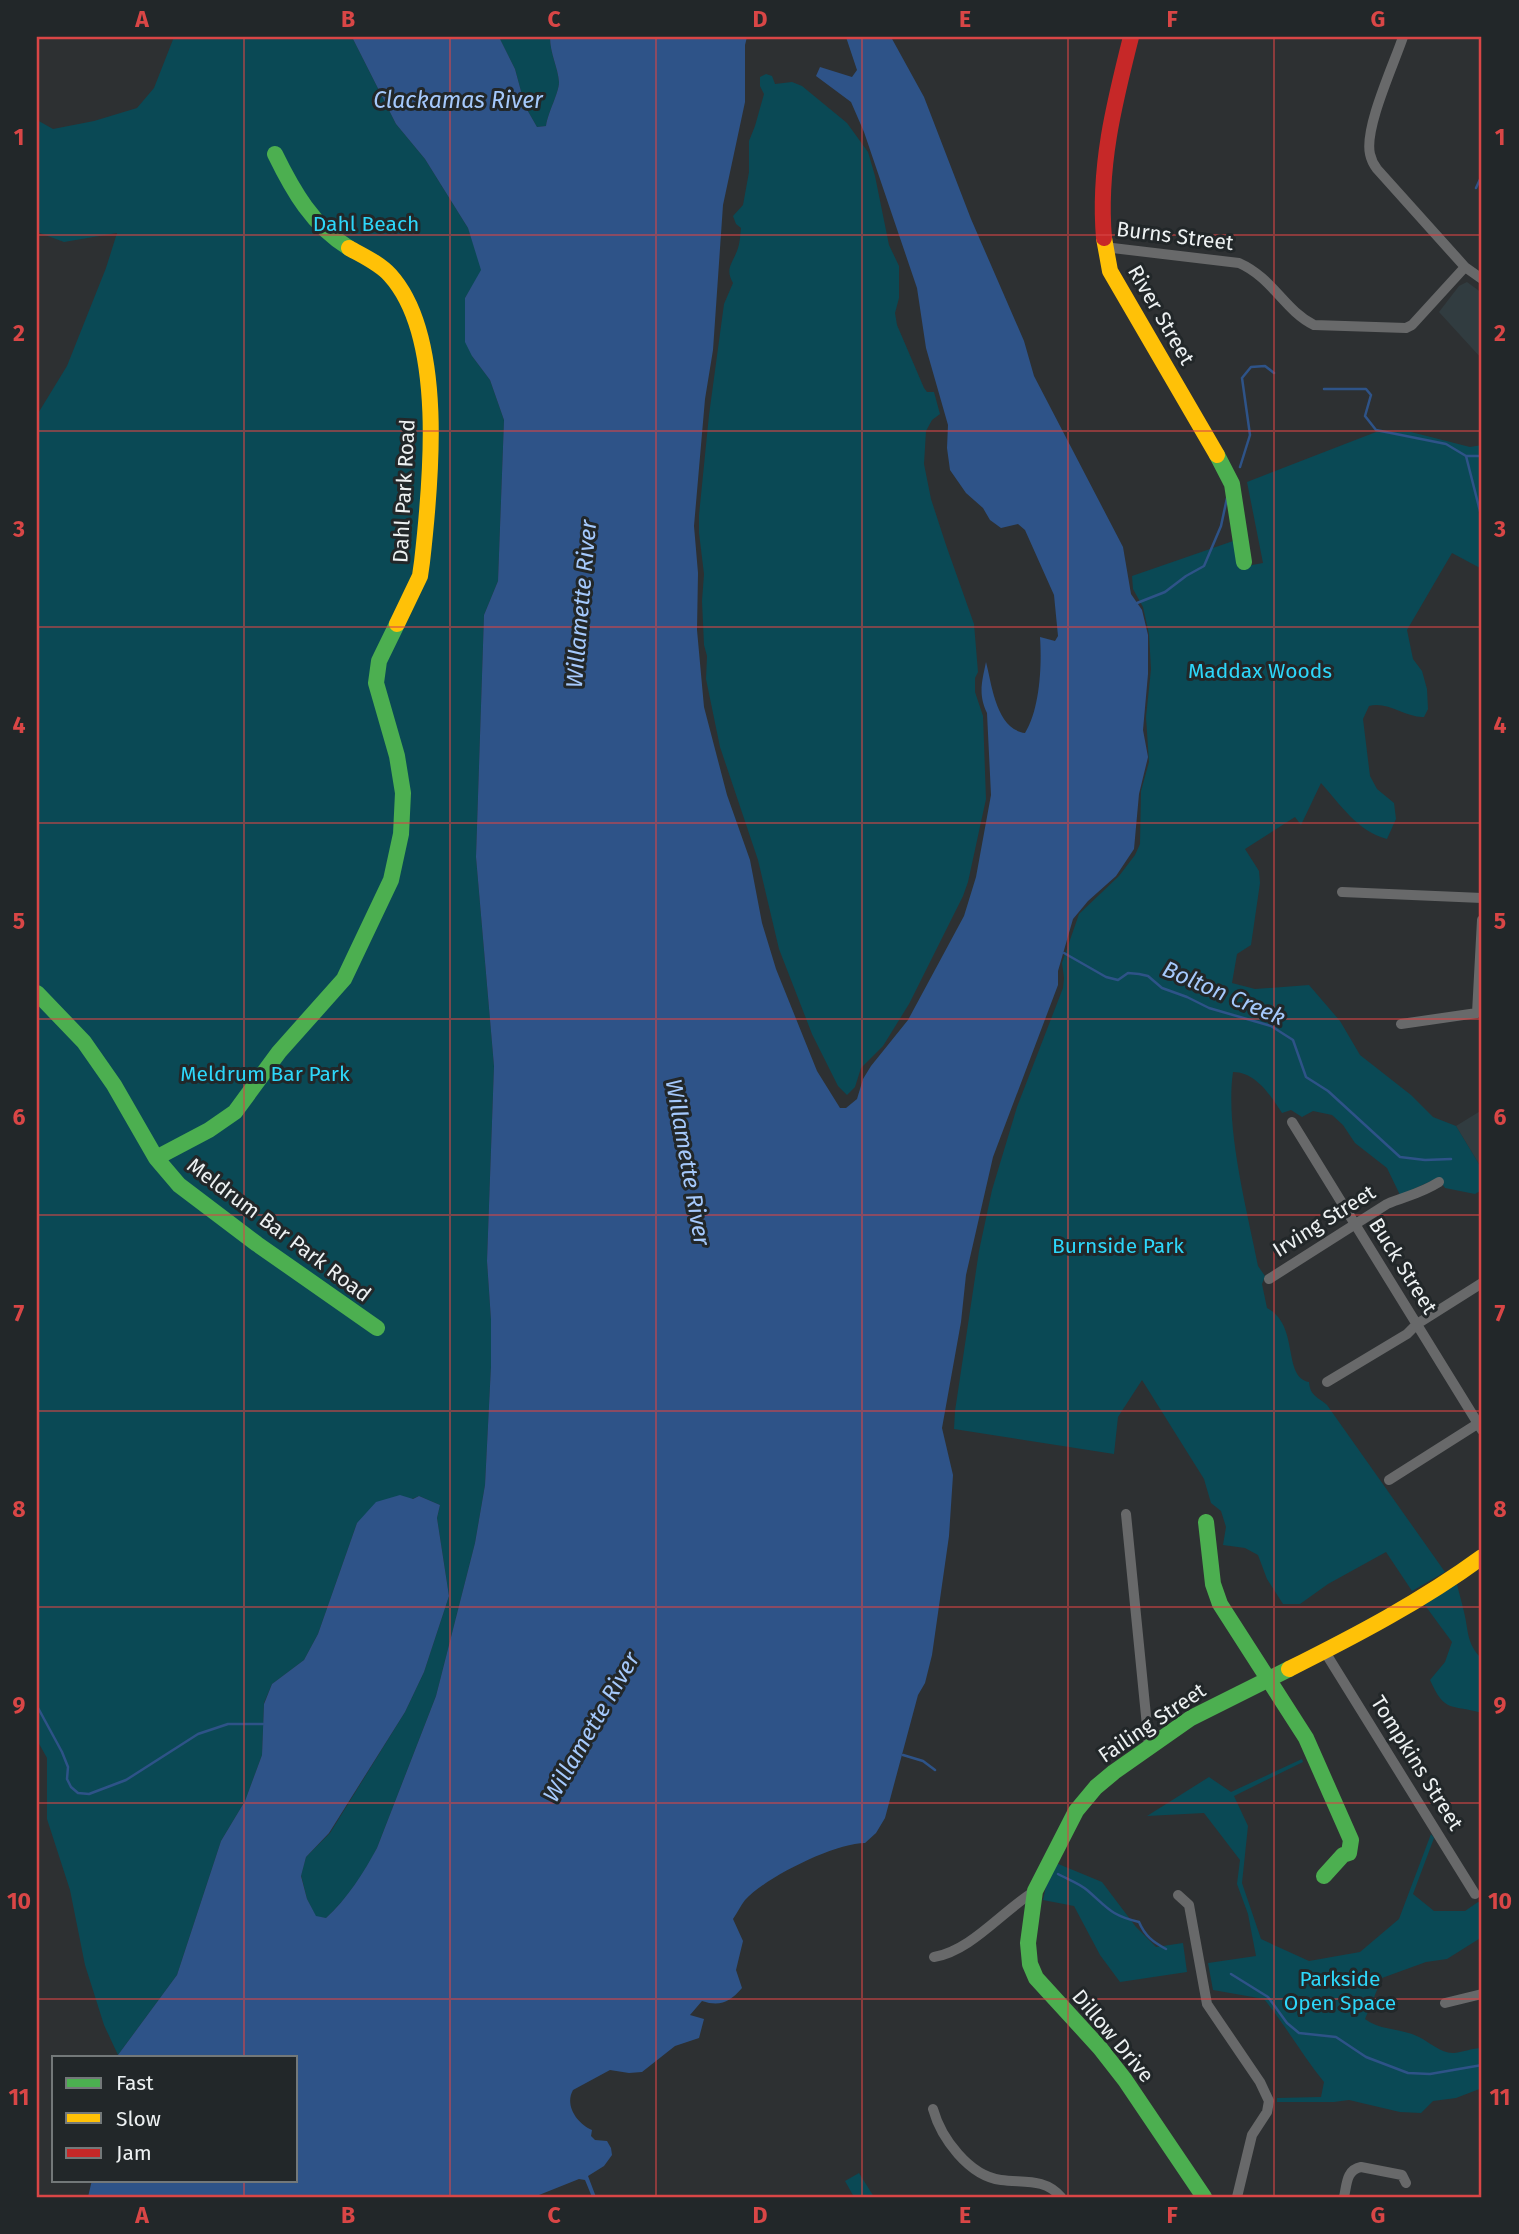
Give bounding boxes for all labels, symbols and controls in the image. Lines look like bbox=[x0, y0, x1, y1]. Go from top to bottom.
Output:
text: A bbox=[134, 5, 149, 33]
text: B bbox=[341, 5, 355, 33]
text: C bbox=[547, 5, 561, 33]
text: D bbox=[753, 5, 768, 33]
text: E bbox=[959, 5, 971, 33]
text: F bbox=[1166, 5, 1178, 33]
text: G bbox=[1371, 5, 1385, 33]
water label: Clackamas River bbox=[373, 86, 544, 114]
text: 1 bbox=[14, 123, 24, 151]
text: 1 bbox=[1495, 123, 1505, 151]
park label: Dahl Beach bbox=[313, 211, 419, 237]
street label: Burns Street bbox=[1115, 216, 1235, 256]
street label: River Street bbox=[1122, 260, 1200, 370]
text: 2 bbox=[13, 319, 25, 347]
text: 2 bbox=[1494, 319, 1506, 347]
street label: Dahl Park Road bbox=[387, 418, 421, 564]
text: 3 bbox=[12, 515, 25, 543]
text: 3 bbox=[1493, 515, 1506, 543]
water label: Willamette River bbox=[560, 518, 602, 689]
park label: Maddax Woods bbox=[1188, 658, 1332, 684]
text: 4 bbox=[13, 711, 26, 739]
text: 4 bbox=[1494, 711, 1507, 739]
text: 5 bbox=[13, 907, 25, 935]
text: 5 bbox=[1494, 907, 1506, 935]
water label: Bolton Creek bbox=[1158, 955, 1290, 1031]
park label: Meldrum Bar Park bbox=[180, 1061, 350, 1087]
water label: Willamette River bbox=[660, 1077, 717, 1249]
text: 6 bbox=[13, 1103, 26, 1131]
text: 6 bbox=[1494, 1103, 1507, 1131]
street label: Meldrum Bar Park Road bbox=[182, 1152, 376, 1308]
street label: Irving Street bbox=[1268, 1179, 1381, 1263]
street label: Buck Street bbox=[1363, 1213, 1443, 1319]
park label: Burnside Park bbox=[1052, 1233, 1184, 1259]
text: 7 bbox=[14, 1299, 25, 1327]
text: 7 bbox=[1495, 1299, 1506, 1327]
text: 8 bbox=[12, 1495, 26, 1523]
text: 8 bbox=[1493, 1495, 1507, 1523]
water label: Willamette River bbox=[537, 1646, 646, 1807]
street label: Failing Street bbox=[1093, 1677, 1211, 1769]
text: 9 bbox=[13, 1691, 26, 1719]
street label: Tompkins Street bbox=[1365, 1691, 1469, 1835]
text: 9 bbox=[1494, 1691, 1507, 1719]
text: 10 bbox=[7, 1887, 31, 1915]
text: 10 bbox=[1488, 1887, 1512, 1915]
park label: Parkside Open Space bbox=[1284, 1966, 1396, 2016]
street label: Dillow Drive bbox=[1066, 1984, 1160, 2088]
legend bbox=[52, 2056, 298, 2182]
text: Fast bbox=[116, 2070, 154, 2096]
text: 11 bbox=[9, 2083, 29, 2111]
text: 11 bbox=[1490, 2083, 1510, 2111]
text: Slow bbox=[116, 2106, 161, 2132]
text: Jam bbox=[116, 2140, 152, 2166]
text: A bbox=[134, 2201, 149, 2229]
text: B bbox=[341, 2201, 355, 2229]
text: C bbox=[547, 2201, 561, 2229]
text: D bbox=[753, 2201, 768, 2229]
text: E bbox=[959, 2201, 971, 2229]
text: F bbox=[1166, 2201, 1178, 2229]
text: G bbox=[1371, 2201, 1385, 2229]

